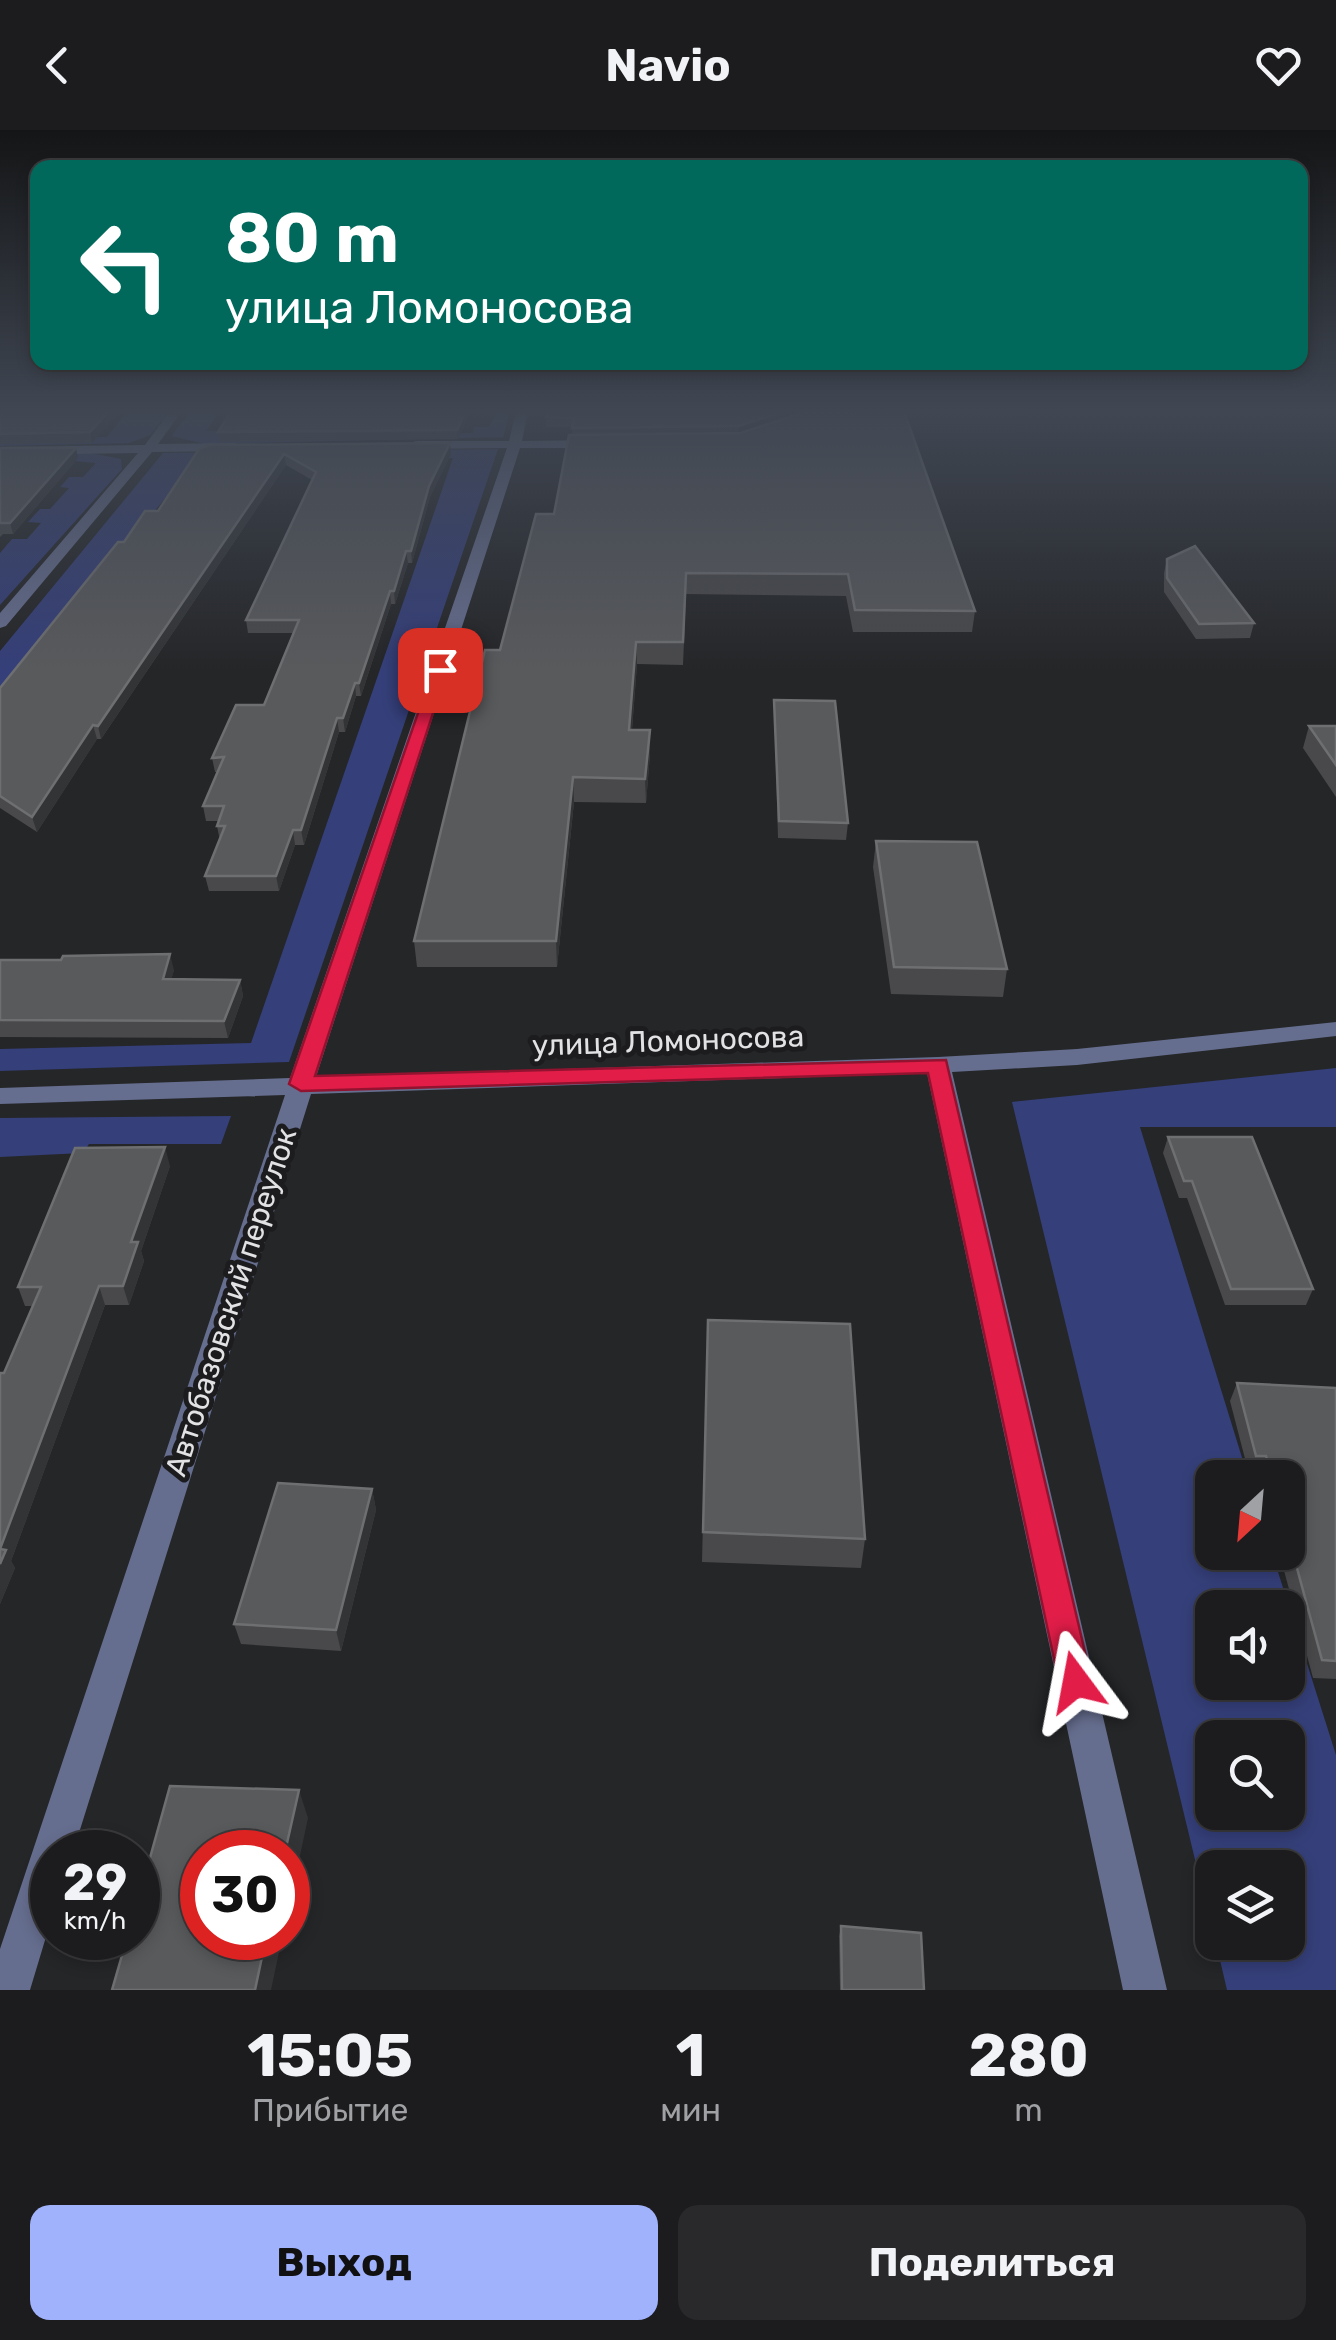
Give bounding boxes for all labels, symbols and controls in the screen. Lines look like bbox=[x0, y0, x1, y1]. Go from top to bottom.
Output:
icon: back bbox=[30, 38, 85, 93]
icon: heart bbox=[1251, 38, 1306, 93]
text: Navio bbox=[605, 39, 731, 92]
text: 80 m bbox=[225, 197, 399, 280]
icon: left bbox=[60, 200, 190, 330]
text: улица Ломоносова bbox=[225, 281, 634, 334]
pin bbox=[398, 628, 483, 713]
icon: arrive bbox=[413, 643, 468, 698]
street label: улица Ломоносова bbox=[531, 1018, 805, 1064]
street label: Автобазовский переулок bbox=[158, 1123, 304, 1481]
north arrow bbox=[1195, 1460, 1305, 1570]
map controls bbox=[1195, 1460, 1305, 1960]
button: sound bbox=[1195, 1590, 1305, 1700]
position arrow bbox=[1024, 1630, 1128, 1734]
button: search bbox=[1195, 1720, 1305, 1830]
speed limit sign: 30 bbox=[180, 1830, 310, 1960]
button: layers bbox=[1195, 1850, 1305, 1960]
text: 29 bbox=[63, 1853, 127, 1913]
text: km/h bbox=[64, 1906, 126, 1935]
text: 15:05 bbox=[247, 2020, 413, 2091]
text: 1 bbox=[676, 2020, 706, 2091]
text: 280 bbox=[968, 2020, 1089, 2091]
text: Прибытие bbox=[252, 2091, 408, 2129]
text: мин bbox=[660, 2091, 721, 2129]
text: m bbox=[1014, 2091, 1043, 2129]
button: Выход bbox=[30, 2205, 658, 2320]
button: Поделиться bbox=[678, 2205, 1306, 2320]

